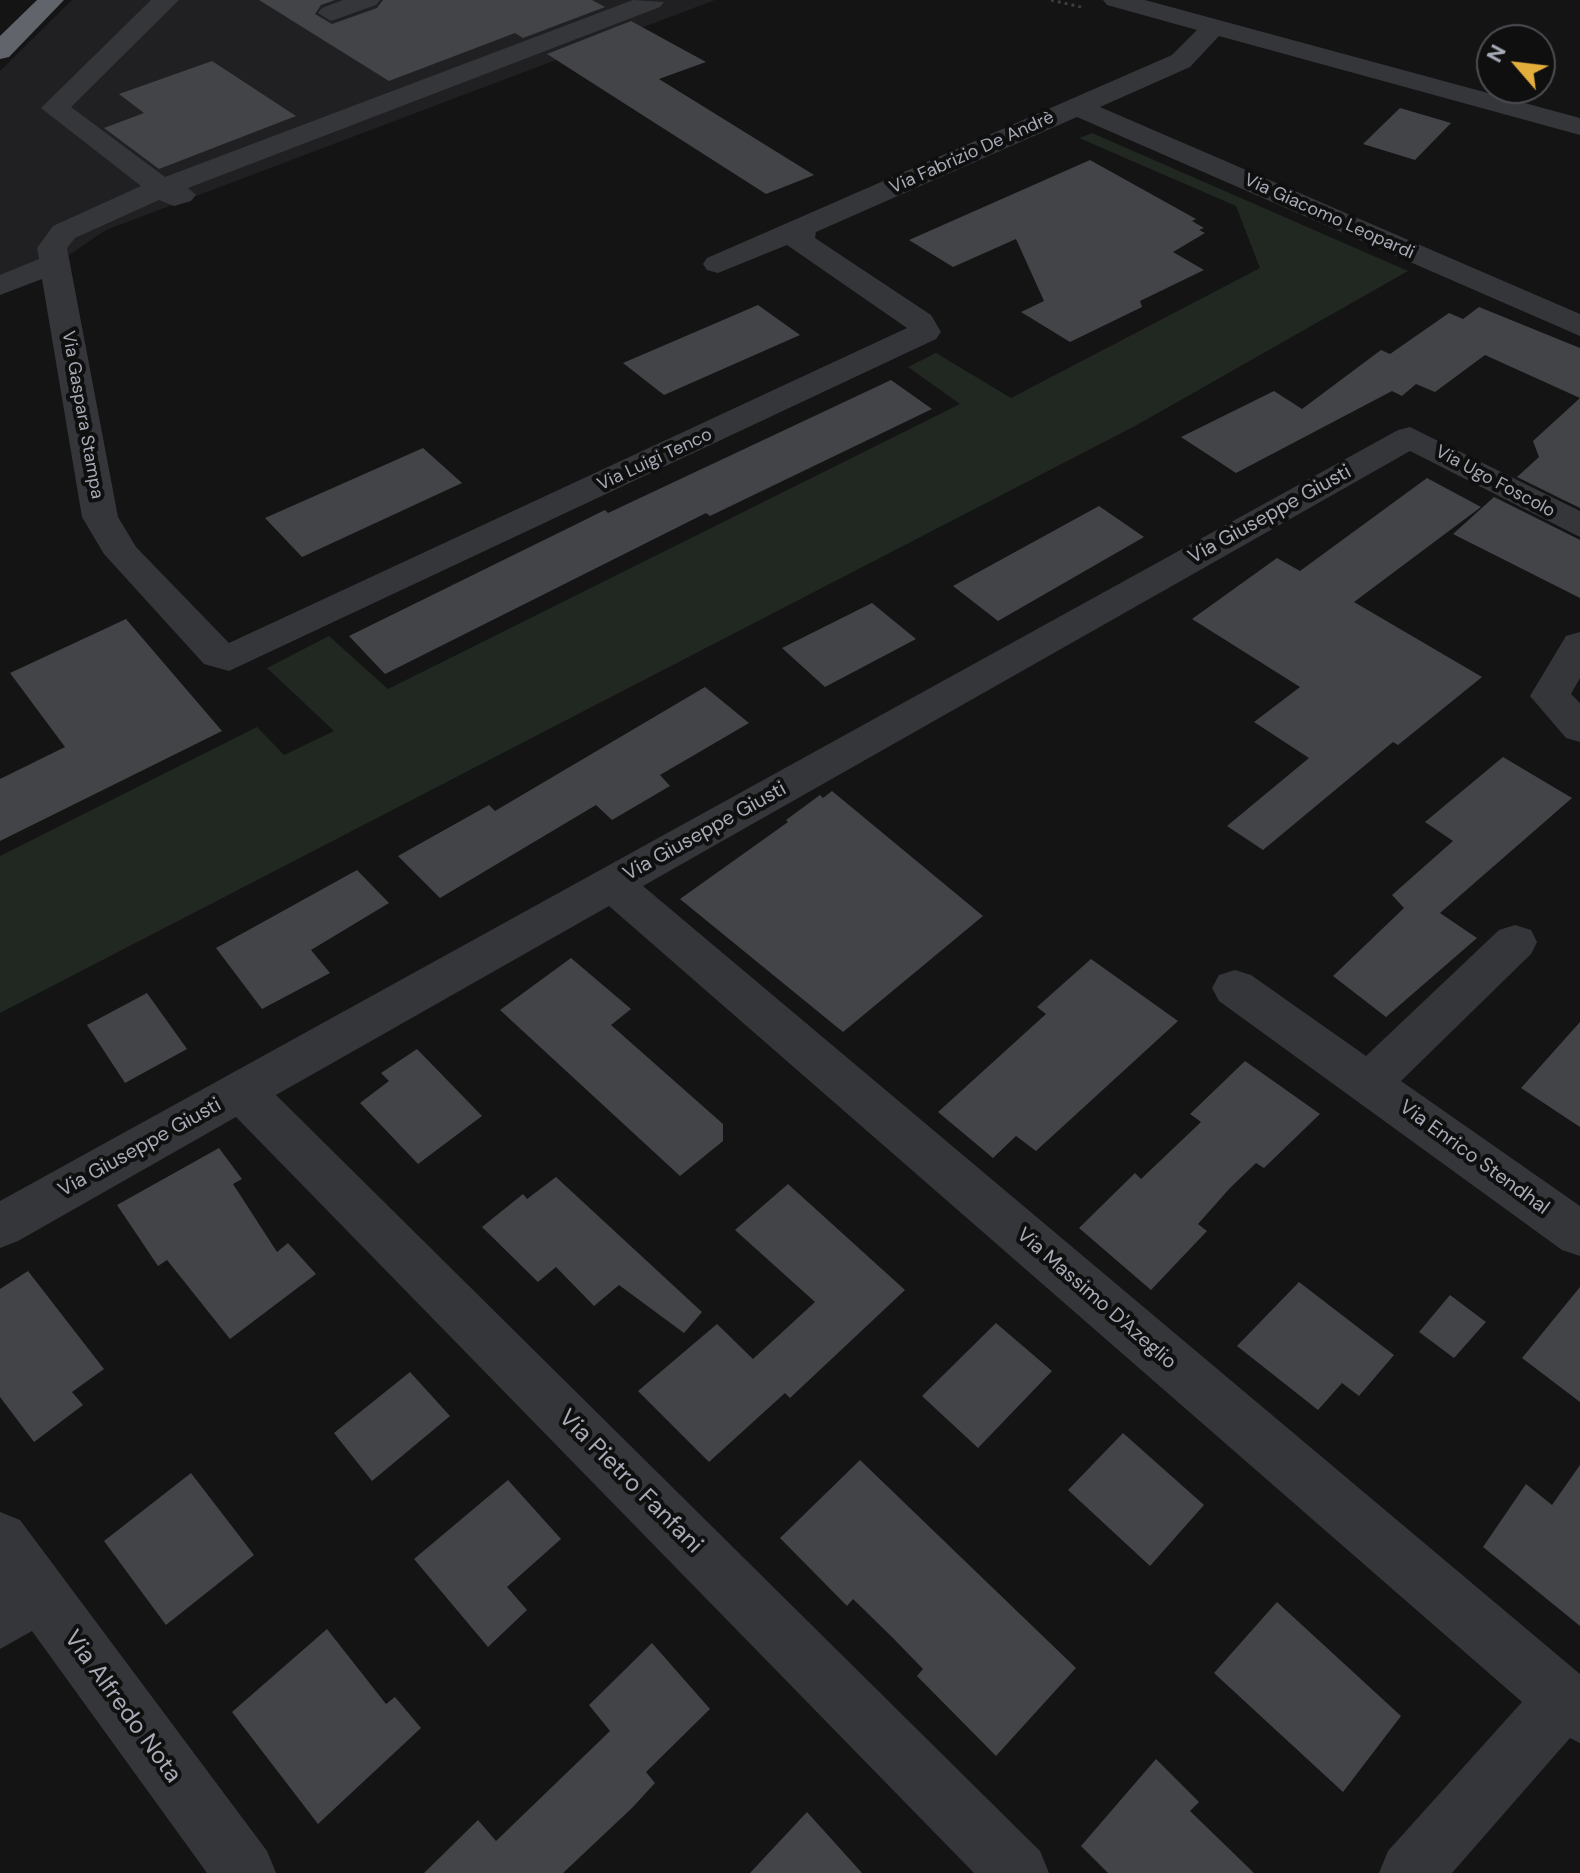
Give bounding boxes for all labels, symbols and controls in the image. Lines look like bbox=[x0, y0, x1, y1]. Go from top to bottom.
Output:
north arrow bbox=[1476, 24, 1556, 104]
text: N bbox=[1480, 40, 1513, 67]
street label: Via Fabrizio De Andrè bbox=[887, 107, 1057, 199]
street label: Via Giacomo Leopardi bbox=[1240, 170, 1418, 264]
street label: Via Gaspara Stampa bbox=[57, 329, 107, 501]
street label: Via Luigi Tenco bbox=[594, 424, 716, 496]
street label: Via Ugo Foscolo bbox=[1431, 441, 1559, 523]
street label: Via Giuseppe Giusti bbox=[1184, 460, 1356, 570]
street label: Via Giuseppe Giusti bbox=[619, 777, 791, 887]
street label: Via Giuseppe Giusti bbox=[54, 1093, 226, 1203]
street label: Via Enrico Stendhal bbox=[1394, 1096, 1554, 1220]
street label: Via Massimo D'Azeglio bbox=[1011, 1223, 1181, 1375]
street label: Via Pietro Fanfani bbox=[552, 1404, 708, 1560]
street label: Via Alfredo Nota bbox=[57, 1625, 187, 1789]

